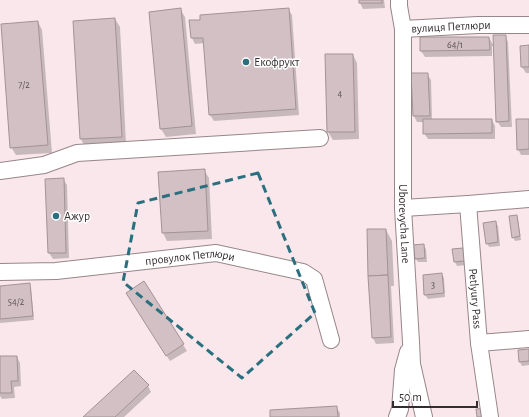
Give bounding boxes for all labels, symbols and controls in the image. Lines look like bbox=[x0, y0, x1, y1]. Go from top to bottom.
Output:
street label: вулиця Петлюри bbox=[411, 19, 491, 35]
house number: 64/1 bbox=[447, 40, 463, 50]
place label: Екофрукт bbox=[254, 56, 300, 69]
marker: Екофрукт bbox=[241, 57, 251, 67]
house number: 7/2 bbox=[18, 80, 30, 90]
house number: 4 bbox=[338, 89, 343, 99]
street label: Uborevycha Lane bbox=[397, 184, 412, 264]
place label: Ажур bbox=[64, 210, 90, 223]
marker: Ажур bbox=[51, 211, 61, 221]
street label: провулок Петлюри bbox=[145, 247, 236, 267]
street label: Petlyury Pass bbox=[467, 268, 484, 329]
house number: 3 bbox=[431, 280, 435, 290]
house number: 54/2 bbox=[8, 297, 25, 307]
scale bar bbox=[393, 383, 477, 409]
text: 50 m bbox=[399, 391, 422, 403]

